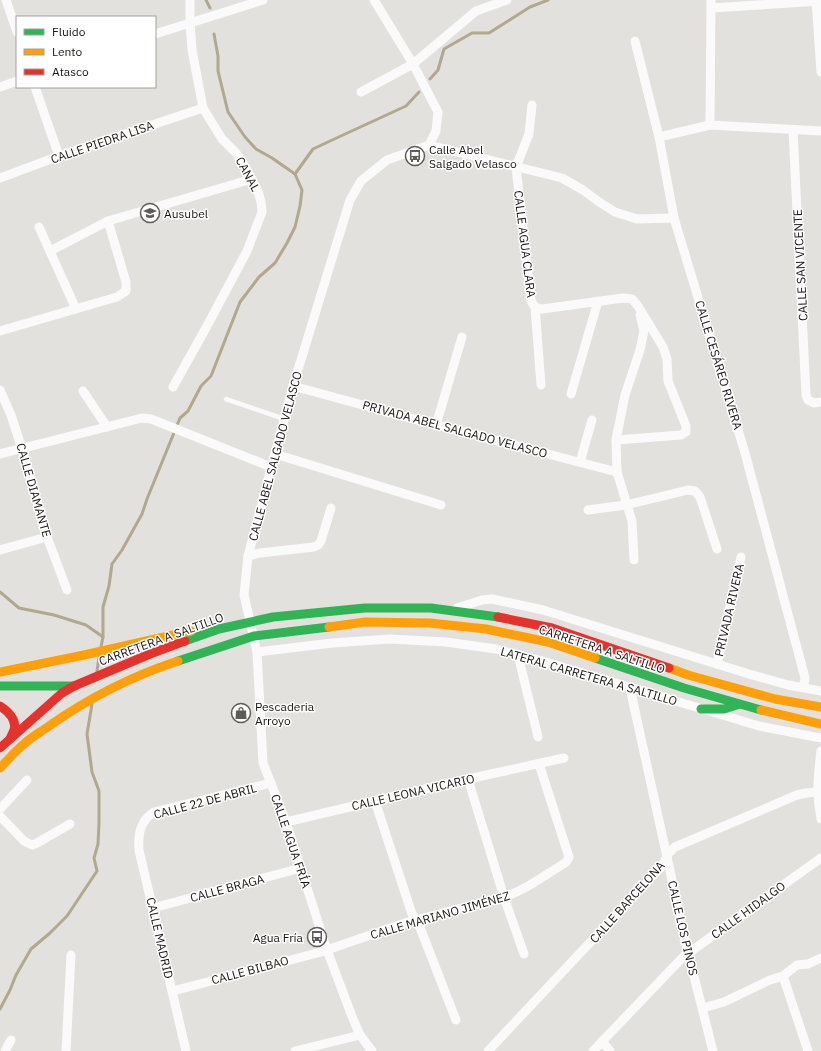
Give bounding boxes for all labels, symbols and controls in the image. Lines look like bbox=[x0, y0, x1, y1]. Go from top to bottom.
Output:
legend bbox=[16, 16, 156, 88]
text: Fluido bbox=[52, 24, 86, 39]
text: Lento bbox=[52, 44, 82, 59]
text: Atasco bbox=[52, 64, 89, 79]
street label: CALLE PIEDRA LISA bbox=[49, 117, 156, 167]
place label: Calle Abel Salgado Velasco bbox=[429, 142, 517, 171]
bus stop icon: Calle Abel Salgado Velasco bbox=[404, 145, 426, 167]
street label: CANAL bbox=[233, 154, 263, 194]
street label: CALLE AGUA CLARA bbox=[511, 189, 539, 299]
school or university icon: Ausubel bbox=[139, 202, 161, 224]
place label: Ausubel bbox=[164, 206, 208, 221]
street label: CALLE SAN VICENTE bbox=[790, 209, 810, 321]
street label: CALLE CESÁREO RIVERA bbox=[692, 299, 746, 432]
street label: CALLE ABEL SALGADO VELASCO bbox=[245, 369, 305, 543]
street label: PRIVADA ABEL SALGADO VELASCO bbox=[361, 397, 549, 461]
street label: CALLE DIAMANTE bbox=[13, 441, 55, 539]
street label: PRIVADA RIVERA bbox=[711, 562, 747, 658]
street label: CARRETERA A SALTILLO bbox=[97, 609, 225, 669]
street label: CARRETERA A SALTILLO bbox=[537, 622, 667, 676]
street label: LATERAL CARRETERA A SALTILLO bbox=[499, 644, 679, 708]
place label: Pescaderia Arroyo bbox=[255, 699, 315, 728]
shop icon: Pescaderia Arroyo bbox=[230, 702, 252, 724]
street label: CALLE LEONA VICARIO bbox=[350, 771, 476, 813]
street label: CALLE 22 DE ABRIL bbox=[152, 780, 258, 822]
street label: CALLE AGUA FRÍA bbox=[268, 792, 314, 890]
street label: CALLE BARCELONA bbox=[586, 858, 668, 946]
street label: CALLE BRAGA bbox=[188, 871, 266, 905]
street label: CALLE HIDALGO bbox=[708, 878, 788, 942]
street label: CALLE LOS PINOS bbox=[665, 879, 701, 977]
street label: CALLE MARIANO JIMÉNEZ bbox=[368, 888, 512, 942]
street label: CALLE MADRID bbox=[143, 896, 177, 980]
bus stop icon: Agua Fría bbox=[306, 926, 328, 948]
place label: Agua Fría bbox=[253, 930, 304, 945]
street label: CALLE BILBAO bbox=[210, 952, 290, 988]

